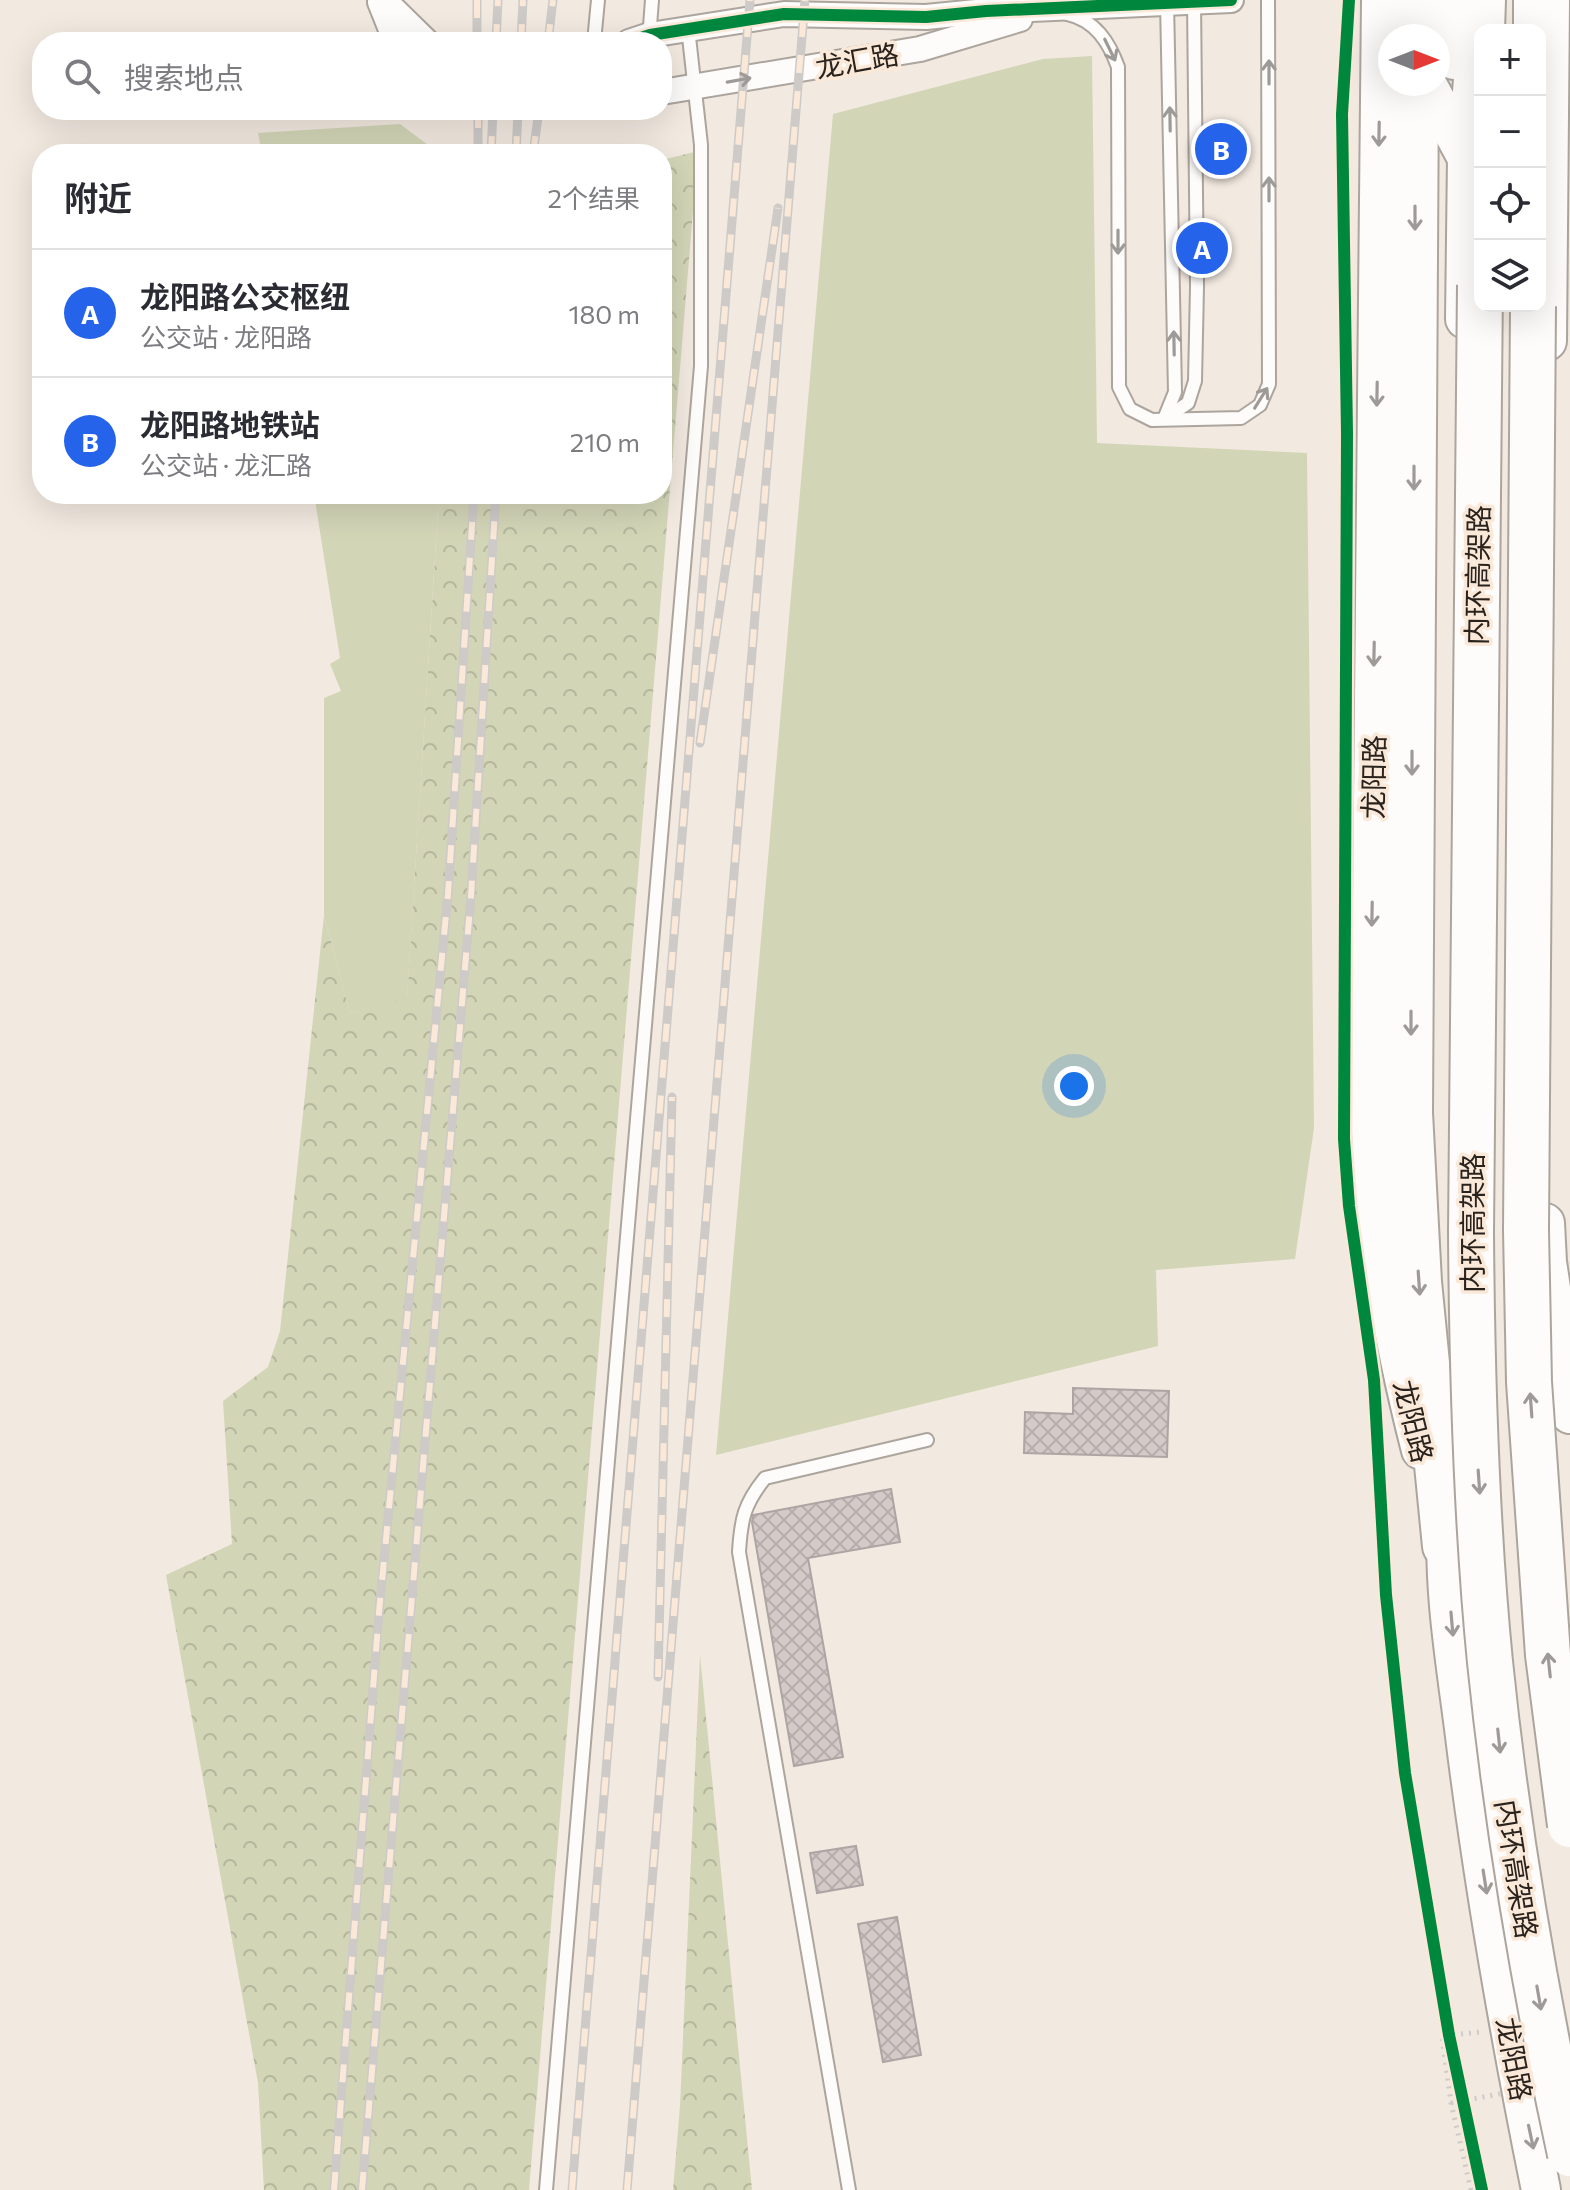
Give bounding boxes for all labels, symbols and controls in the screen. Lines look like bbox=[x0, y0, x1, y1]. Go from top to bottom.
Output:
north arrow bbox=[1378, 24, 1450, 96]
map controls bbox=[1474, 24, 1546, 312]
button: + bbox=[1474, 24, 1546, 96]
search box bbox=[32, 32, 672, 120]
street label: 龙汇路 bbox=[813, 36, 901, 84]
one-way arrow bbox=[1103, 37, 1118, 61]
icon: search bbox=[60, 54, 104, 98]
text: 搜索地点 bbox=[124, 58, 244, 95]
one-way arrow bbox=[1261, 59, 1276, 86]
one-way arrow bbox=[726, 71, 751, 86]
button: − bbox=[1474, 96, 1546, 168]
one-way arrow bbox=[1162, 106, 1178, 133]
pin: B bbox=[1195, 119, 1247, 179]
one-way arrow bbox=[1372, 120, 1387, 147]
button: locate bbox=[1474, 168, 1546, 240]
text: 附近 bbox=[64, 176, 132, 218]
one-way arrow bbox=[1261, 176, 1277, 203]
text: 2个结果 bbox=[548, 182, 640, 213]
one-way arrow bbox=[1407, 204, 1423, 231]
pin: A bbox=[1176, 218, 1228, 278]
one-way arrow bbox=[1110, 228, 1126, 255]
button: layers bbox=[1474, 240, 1546, 312]
text: 龙阳路公交枢纽 bbox=[140, 277, 350, 314]
text: A bbox=[81, 298, 99, 329]
text: 180 m bbox=[568, 298, 640, 329]
text: 公交站 · 龙阳路 bbox=[140, 321, 312, 352]
one-way arrow bbox=[1166, 330, 1182, 357]
one-way arrow bbox=[1369, 380, 1385, 407]
one-way arrow bbox=[1253, 387, 1269, 409]
text: 龙阳路地铁站 bbox=[140, 405, 320, 442]
text: B bbox=[81, 426, 99, 457]
text: 210 m bbox=[570, 426, 640, 457]
text: 公交站 · 龙汇路 bbox=[140, 449, 312, 480]
one-way arrow bbox=[1406, 464, 1422, 491]
street label: 内环高架路 bbox=[1459, 505, 1495, 645]
one-way arrow bbox=[1366, 640, 1382, 667]
street label: 龙阳路 bbox=[1355, 735, 1391, 819]
one-way arrow bbox=[1404, 749, 1420, 776]
one-way arrow bbox=[1364, 900, 1379, 927]
one-way arrow bbox=[1403, 1009, 1419, 1036]
your location bbox=[1054, 1066, 1094, 1106]
street label: 内环高架路 bbox=[1455, 1153, 1489, 1293]
one-way arrow bbox=[1412, 1269, 1427, 1296]
street label: 龙阳路 bbox=[1387, 1376, 1441, 1466]
one-way arrow bbox=[1523, 1393, 1538, 1419]
one-way arrow bbox=[1472, 1468, 1487, 1495]
one-way arrow bbox=[1445, 1610, 1460, 1637]
one-way arrow bbox=[1542, 1652, 1557, 1679]
one-way arrow bbox=[1492, 1727, 1507, 1754]
street label: 内环高架路 bbox=[1489, 1797, 1545, 1941]
one-way arrow bbox=[1478, 1868, 1493, 1894]
one-way arrow bbox=[1532, 1985, 1547, 2011]
street label: 龙阳路 bbox=[1490, 2015, 1540, 2103]
one-way arrow bbox=[1524, 2124, 1539, 2150]

